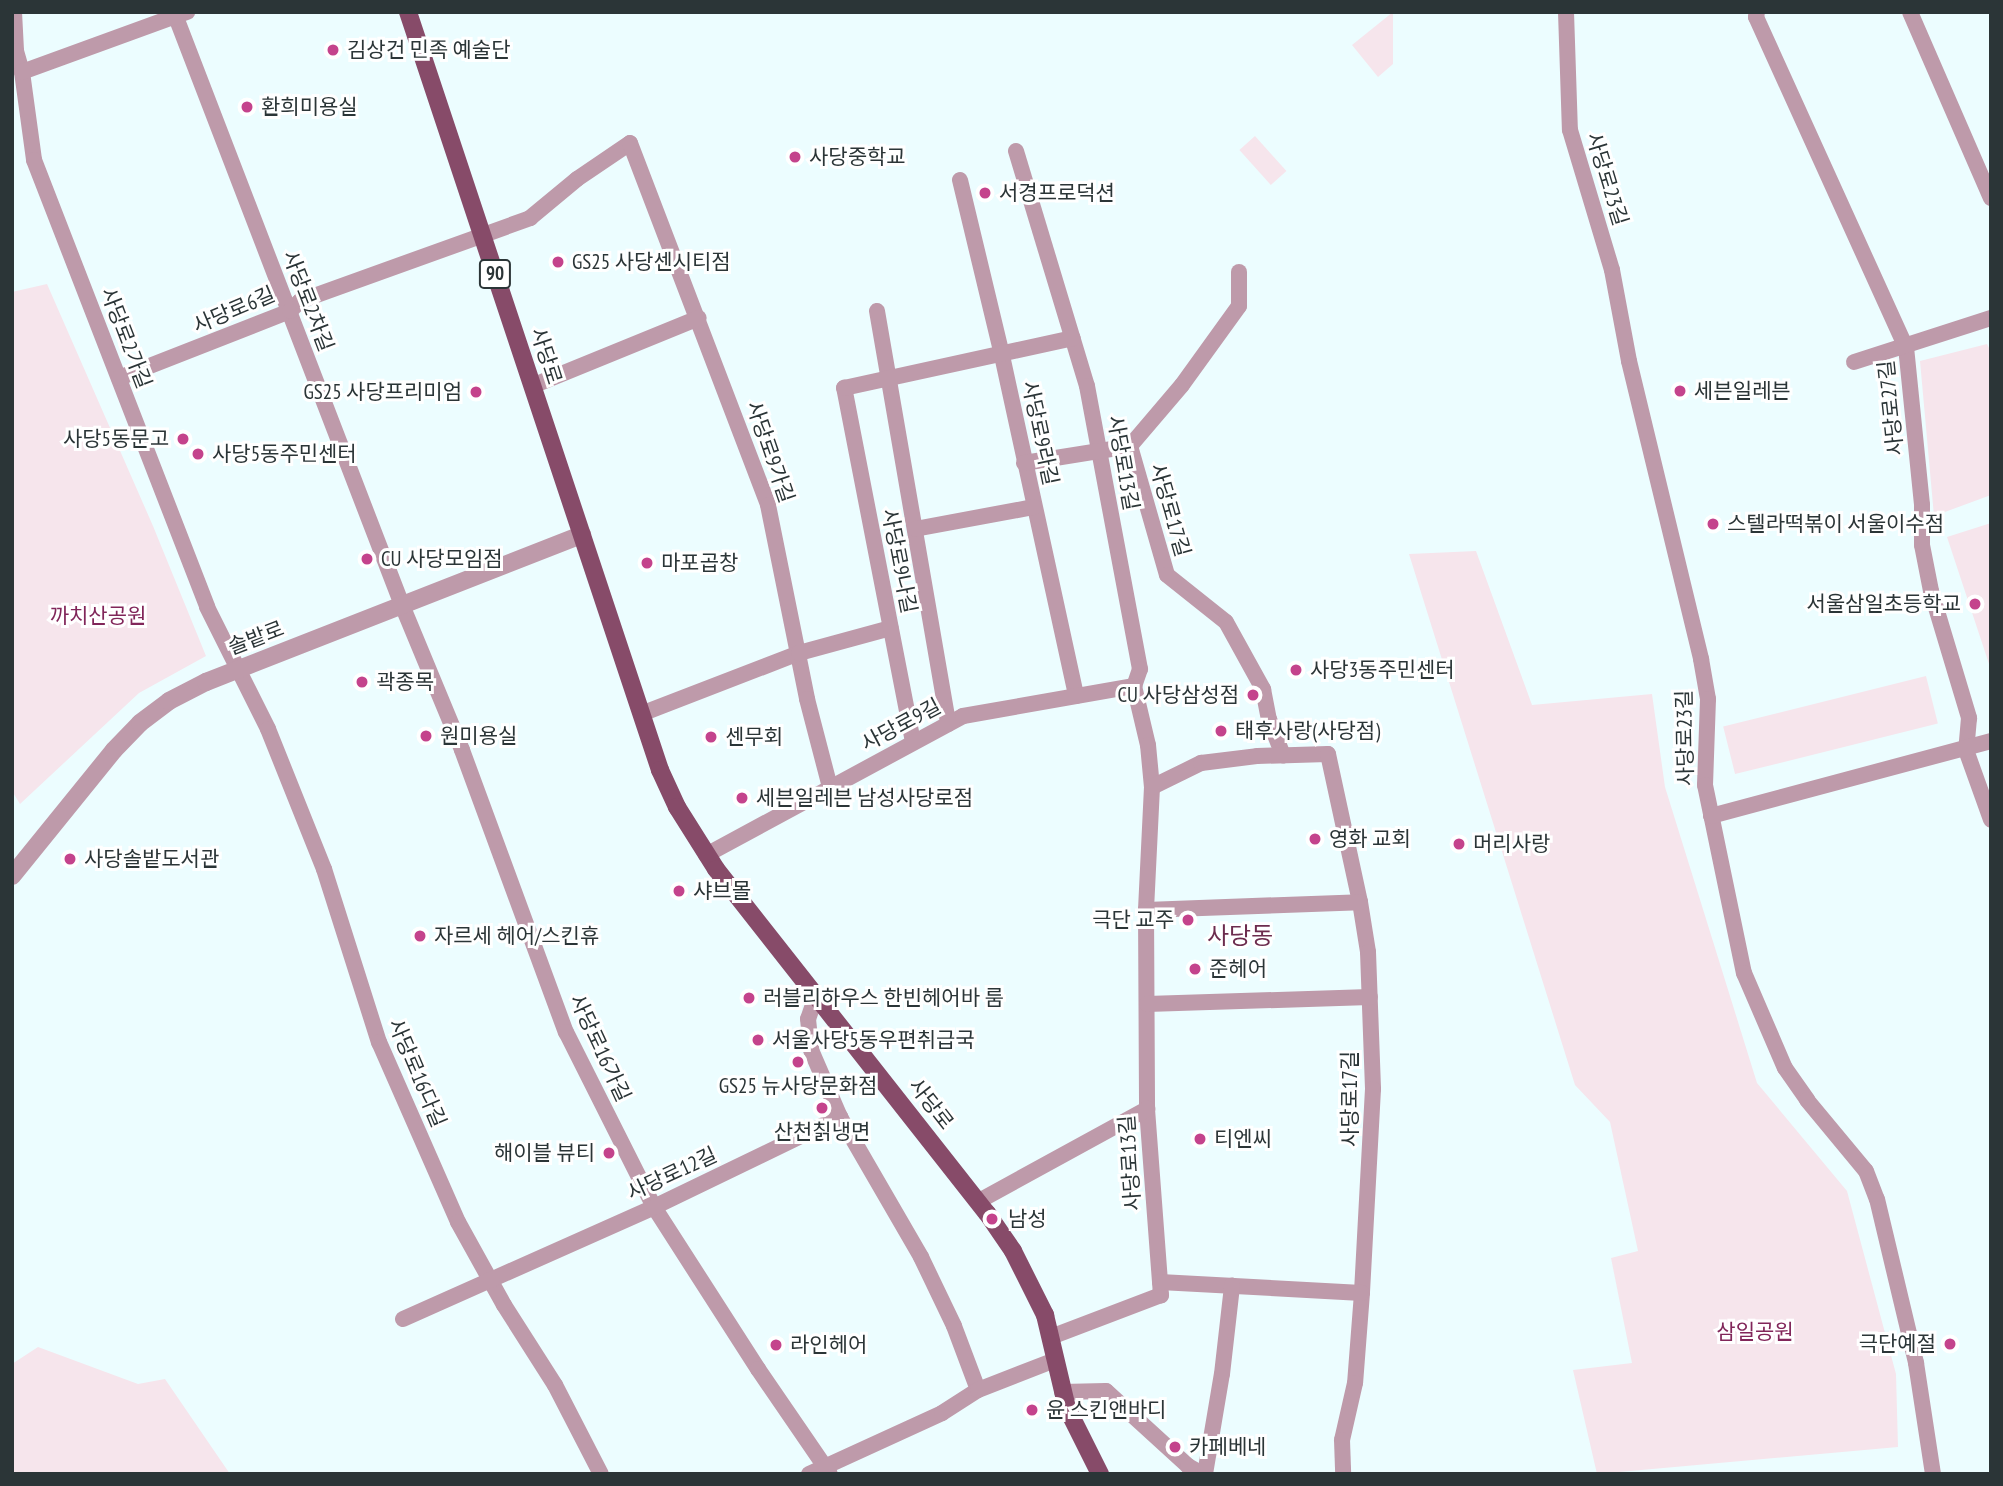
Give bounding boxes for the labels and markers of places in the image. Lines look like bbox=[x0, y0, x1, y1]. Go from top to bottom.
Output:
place label: 김상건 민족 예술단 bbox=[347, 37, 510, 63]
marker: 김상건 민족 예술단 bbox=[325, 42, 341, 58]
place label: 환희미용실 bbox=[261, 94, 358, 120]
marker: 환희미용실 bbox=[239, 99, 255, 115]
place label: 사당중학교 bbox=[809, 144, 906, 170]
marker: 사당중학교 bbox=[787, 149, 803, 165]
place label: 서경프로덕션 bbox=[999, 180, 1115, 206]
marker: 서경프로덕션 bbox=[977, 185, 993, 201]
place label: GS25 사당센시티점 bbox=[572, 249, 731, 275]
marker: GS25 사당센시티점 bbox=[550, 254, 566, 270]
place label: 세븐일레븐 bbox=[1694, 378, 1791, 404]
place label: GS25 사당프리미엄 bbox=[303, 379, 462, 405]
marker: 세븐일레븐 bbox=[1672, 383, 1688, 399]
marker: GS25 사당프리미엄 bbox=[468, 384, 484, 400]
place label: 사당5동문고 bbox=[63, 426, 169, 452]
marker: 사당5동문고 bbox=[175, 431, 191, 447]
place label: 사당5동주민센터 bbox=[212, 441, 357, 467]
marker: 사당5동주민센터 bbox=[190, 446, 206, 462]
place label: 스텔라떡볶이 서울이수점 bbox=[1727, 511, 1944, 537]
marker: 스텔라떡볶이 서울이수점 bbox=[1705, 516, 1721, 532]
place label: CU 사당모임점 bbox=[381, 546, 503, 572]
place label: 마포곱창 bbox=[661, 550, 738, 576]
marker: CU 사당모임점 bbox=[359, 551, 375, 567]
marker: 마포곱창 bbox=[639, 555, 655, 571]
place label: 서울삼일초등학교 bbox=[1806, 591, 1961, 617]
marker: 서울삼일초등학교 bbox=[1967, 596, 1983, 612]
place label: 사당3동주민센터 bbox=[1310, 657, 1455, 683]
marker: 사당3동주민센터 bbox=[1288, 662, 1304, 678]
place label: 곽종목 bbox=[376, 669, 434, 695]
marker: 곽종목 bbox=[354, 674, 370, 690]
place label: CU 사당삼성점 bbox=[1117, 682, 1239, 708]
marker: CU 사당삼성점 bbox=[1245, 687, 1261, 703]
place label: 태후사랑(사당점) bbox=[1235, 718, 1380, 744]
place label: 원미용실 bbox=[440, 723, 517, 749]
marker: 태후사랑(사당점) bbox=[1213, 723, 1229, 739]
place label: 센무회 bbox=[725, 724, 783, 750]
marker: 원미용실 bbox=[418, 728, 434, 744]
marker: 센무회 bbox=[703, 729, 719, 745]
place label: 세븐일레븐 남성사당로점 bbox=[756, 785, 973, 811]
marker: 세븐일레븐 남성사당로점 bbox=[734, 790, 750, 806]
place label: 영화 교회 bbox=[1329, 826, 1411, 852]
marker: 영화 교회 bbox=[1307, 831, 1323, 847]
place label: 머리사랑 bbox=[1473, 831, 1550, 857]
marker: 머리사랑 bbox=[1451, 836, 1467, 852]
place label: 사당솔밭도서관 bbox=[84, 846, 219, 872]
marker: 사당솔밭도서관 bbox=[62, 851, 78, 867]
place label: 샤브몰 bbox=[693, 878, 751, 904]
marker: 샤브몰 bbox=[671, 883, 687, 899]
place label: 극단 교주 bbox=[1092, 907, 1174, 933]
marker: 극단 교주 bbox=[1180, 912, 1196, 928]
place label: 자르세 헤어/스킨휴 bbox=[434, 923, 599, 949]
marker: 자르세 헤어/스킨휴 bbox=[412, 928, 428, 944]
place label: 준헤어 bbox=[1209, 956, 1267, 982]
marker: 준헤어 bbox=[1187, 961, 1203, 977]
place label: 러블리하우스 한빈헤어바 룸 bbox=[763, 985, 1004, 1011]
marker: 러블리하우스 한빈헤어바 룸 bbox=[741, 990, 757, 1006]
place label: 서울사당5동우편취급국 bbox=[772, 1027, 975, 1053]
marker: 서울사당5동우편취급국 bbox=[750, 1032, 766, 1048]
marker: GS25 뉴사당문화점 bbox=[790, 1054, 806, 1070]
place label: GS25 뉴사당문화점 bbox=[719, 1073, 877, 1099]
marker: 산천칡냉면 bbox=[814, 1100, 830, 1116]
place label: 산천칡냉면 bbox=[774, 1119, 870, 1145]
place label: 티엔씨 bbox=[1214, 1126, 1272, 1152]
marker: 티엔씨 bbox=[1192, 1131, 1208, 1147]
place label: 해이블 뷰티 bbox=[494, 1140, 595, 1166]
marker: 해이블 뷰티 bbox=[601, 1145, 617, 1161]
place label: 남성 bbox=[1008, 1206, 1047, 1232]
marker: 남성 bbox=[982, 1209, 1002, 1229]
place label: 극단예절 bbox=[1859, 1331, 1936, 1357]
place label: 라인헤어 bbox=[790, 1332, 867, 1358]
marker: 극단예절 bbox=[1942, 1336, 1958, 1352]
marker: 라인헤어 bbox=[768, 1337, 784, 1353]
place label: 윤 스킨앤바디 bbox=[1046, 1397, 1166, 1423]
marker: 윤 스킨앤바디 bbox=[1024, 1402, 1040, 1418]
place label: 카페베네 bbox=[1189, 1434, 1266, 1460]
marker: 카페베네 bbox=[1167, 1439, 1183, 1455]

